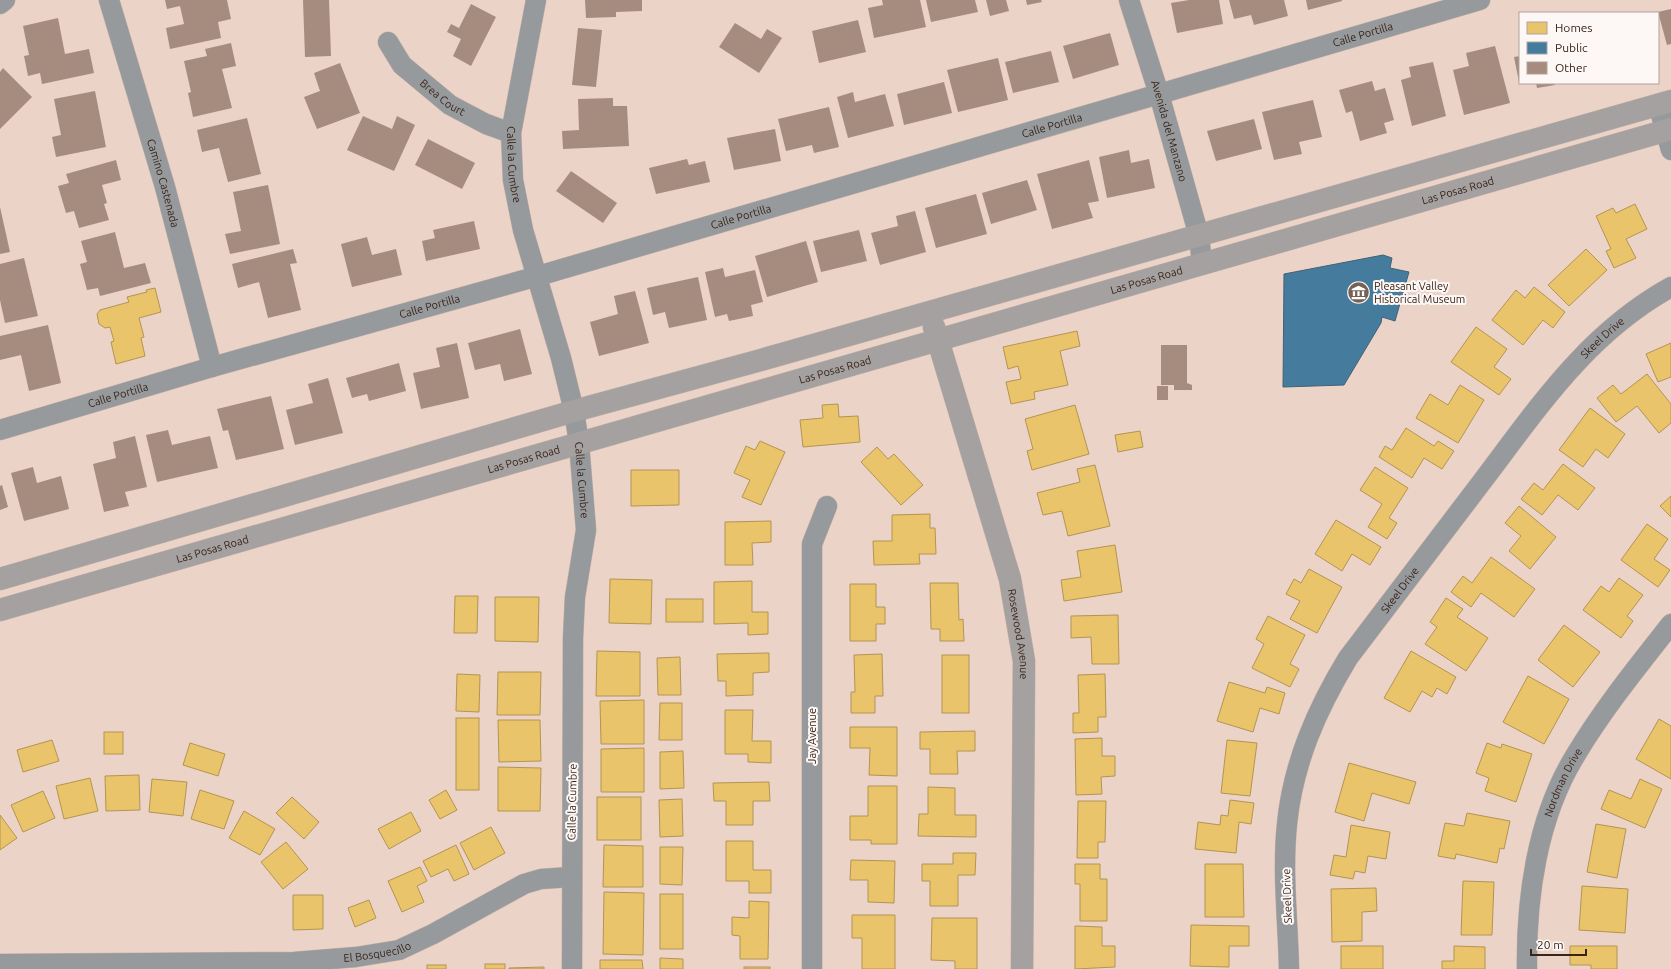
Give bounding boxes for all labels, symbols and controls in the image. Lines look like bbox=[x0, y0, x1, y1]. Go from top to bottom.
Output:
legend bbox=[1519, 12, 1659, 84]
street label: Calle Portilla bbox=[1331, 20, 1394, 49]
text: Homes bbox=[1555, 21, 1593, 34]
text: Public bbox=[1555, 41, 1588, 54]
text: Other bbox=[1555, 61, 1588, 74]
street label: Brea Court bbox=[418, 77, 468, 118]
street label: Avenida del Manzano bbox=[1149, 79, 1189, 183]
street label: Calle Portilla bbox=[1020, 111, 1083, 140]
street label: Calle la Cumbre bbox=[505, 125, 523, 204]
street label: Camino Castenada bbox=[145, 137, 181, 229]
street label: Las Posas Road bbox=[1420, 174, 1495, 206]
street label: Calle Portilla bbox=[709, 202, 772, 231]
street label: Las Posas Road bbox=[1109, 264, 1184, 296]
museum icon: Pleasant Valley Historical Museum bbox=[1346, 279, 1372, 305]
place label: Pleasant Valley Historical Museum bbox=[1374, 280, 1465, 305]
street label: Calle Portilla bbox=[398, 292, 461, 320]
street label: Skeel Drive bbox=[1578, 315, 1626, 361]
street label: Las Posas Road bbox=[798, 354, 873, 386]
street label: Calle Portilla bbox=[86, 380, 150, 410]
street label: Calle la Cumbre bbox=[573, 441, 591, 519]
street label: Las Posas Road bbox=[486, 443, 561, 475]
street label: Las Posas Road bbox=[175, 533, 250, 565]
street label: Skeel Drive bbox=[1379, 565, 1421, 615]
street label: Rosewood Avenue bbox=[1006, 588, 1030, 679]
street label: Jay Avenue bbox=[806, 708, 818, 764]
street label: Nordman Drive bbox=[1542, 746, 1584, 818]
street label: Calle la Cumbre bbox=[565, 763, 579, 841]
street label: Skeel Drive bbox=[1280, 868, 1294, 924]
scale bar bbox=[1531, 931, 1586, 957]
text: 20 m bbox=[1537, 938, 1564, 951]
street label: El Bosquecillo bbox=[343, 939, 413, 964]

